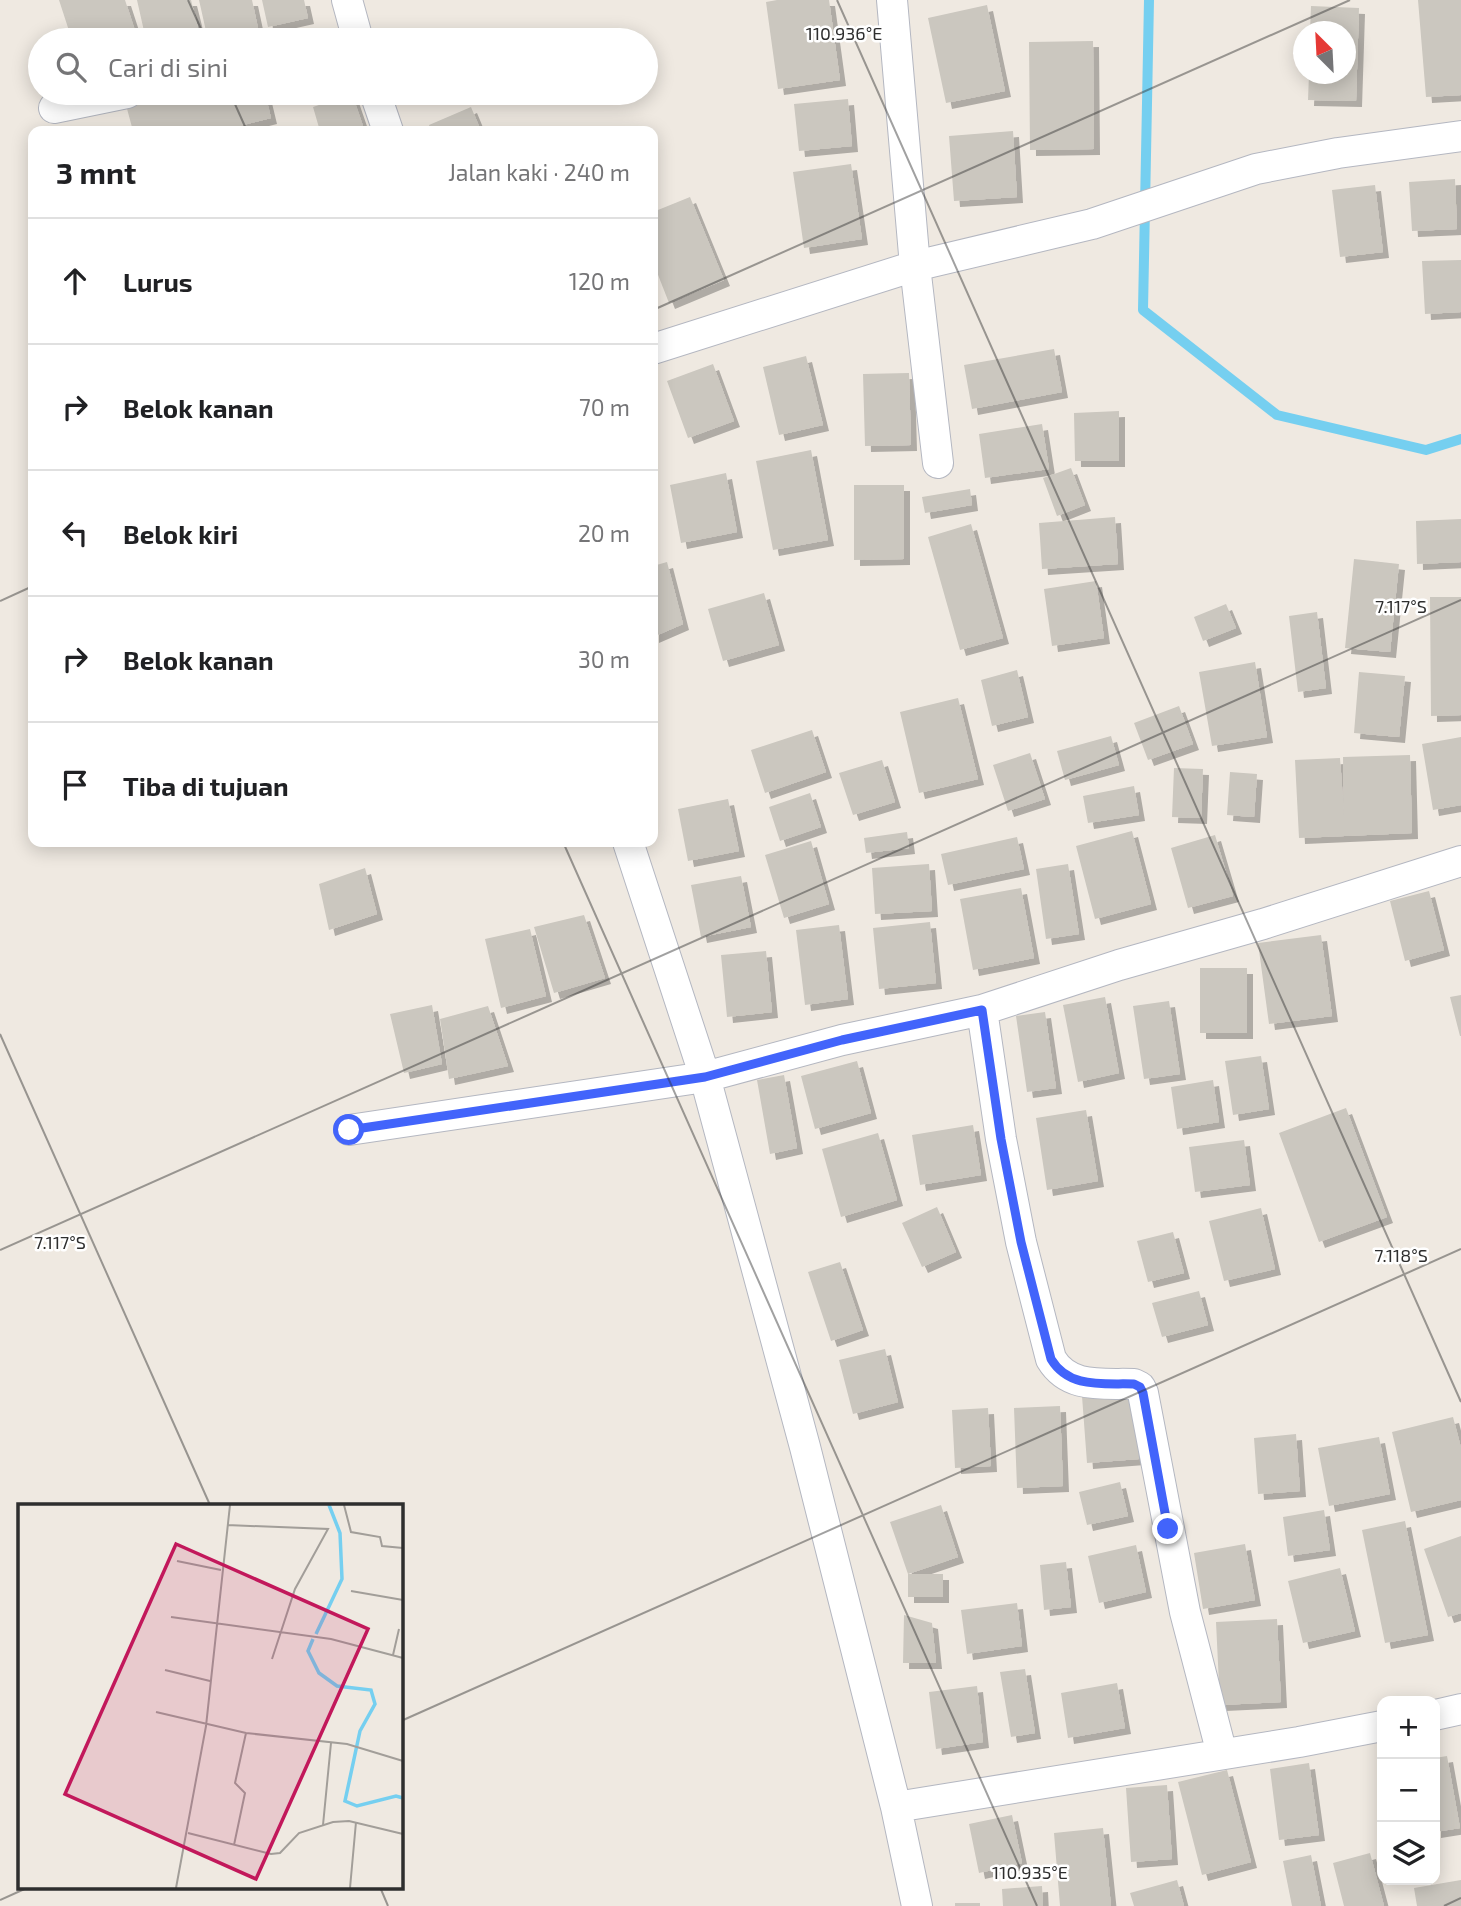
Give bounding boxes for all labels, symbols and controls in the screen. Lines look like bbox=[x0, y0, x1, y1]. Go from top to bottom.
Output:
north arrow bbox=[1293, 21, 1356, 84]
text: 110.936°E bbox=[806, 22, 882, 44]
search box bbox=[28, 28, 658, 105]
icon: search bbox=[52, 48, 90, 86]
text: Cari di sini bbox=[108, 51, 228, 82]
text: 3 mnt bbox=[56, 154, 136, 190]
text: Jalan kaki · 240 m bbox=[448, 158, 630, 186]
icon: ahead bbox=[56, 262, 94, 300]
text: Lurus bbox=[123, 266, 193, 297]
text: 120 m bbox=[569, 267, 630, 295]
icon: right bbox=[56, 388, 94, 426]
text: Belok kanan bbox=[123, 392, 274, 423]
text: 70 m bbox=[579, 393, 630, 421]
icon: left bbox=[56, 514, 94, 552]
text: Belok kiri bbox=[123, 518, 238, 549]
text: 20 m bbox=[578, 519, 630, 547]
text: 7.117°S bbox=[1375, 595, 1427, 617]
icon: right bbox=[56, 640, 94, 678]
text: Belok kanan bbox=[123, 644, 274, 675]
text: 30 m bbox=[578, 645, 630, 673]
icon: arrive bbox=[56, 766, 94, 804]
text: Tiba di tujuan bbox=[123, 770, 289, 801]
route start bbox=[333, 1114, 364, 1145]
text: 7.117°S bbox=[34, 1231, 86, 1253]
text: 7.118°S bbox=[1374, 1244, 1428, 1266]
inset map bbox=[18, 1504, 402, 1888]
route end bbox=[1152, 1513, 1183, 1544]
map controls bbox=[1377, 1696, 1440, 1885]
button: + bbox=[1377, 1696, 1440, 1759]
button: − bbox=[1377, 1759, 1440, 1822]
button: layers bbox=[1377, 1822, 1440, 1885]
text: 110.935°E bbox=[992, 1861, 1068, 1883]

